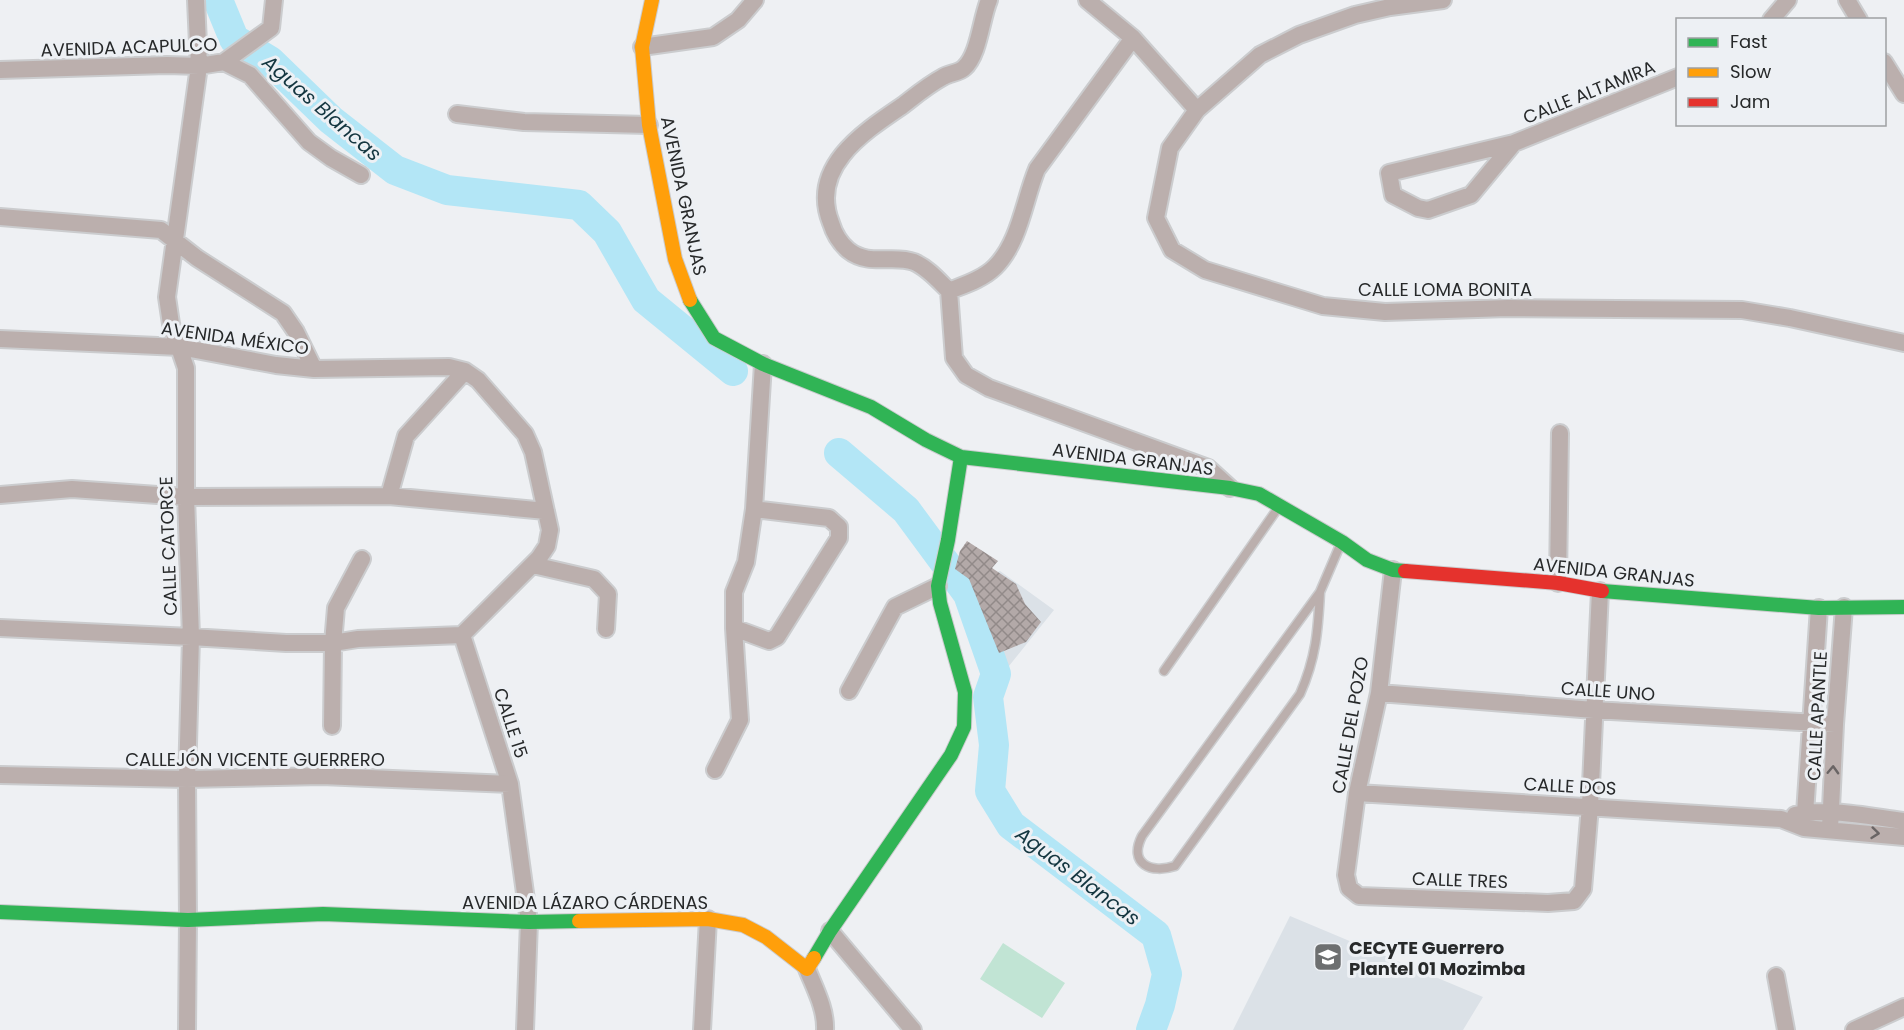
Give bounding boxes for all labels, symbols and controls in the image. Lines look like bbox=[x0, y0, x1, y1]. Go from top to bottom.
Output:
legend bbox=[1676, 18, 1886, 126]
text: Fast bbox=[1730, 29, 1767, 54]
street label: AVENIDA ACAPULCO bbox=[40, 31, 218, 63]
water label: Aguas Blancas bbox=[256, 48, 388, 168]
street label: CALLE ALTAMIRA bbox=[1519, 54, 1659, 130]
text: Slow bbox=[1730, 59, 1772, 84]
text: Jam bbox=[1730, 89, 1770, 114]
street label: AVENIDA GRANJAS bbox=[655, 114, 713, 278]
street label: CALLE LOMA BONITA bbox=[1358, 277, 1532, 302]
street label: AVENIDA MÉXICO bbox=[160, 315, 310, 361]
street label: AVENIDA GRANJAS bbox=[1051, 437, 1215, 481]
street label: CALLE CATORCE bbox=[153, 476, 183, 616]
street label: AVENIDA GRANJAS bbox=[1532, 551, 1696, 593]
street label: CALLE APANTLE bbox=[1801, 651, 1833, 781]
street label: CALLE DEL POZO bbox=[1326, 655, 1374, 795]
street label: CALLE UNO bbox=[1560, 675, 1656, 707]
street label: CALLE 15 bbox=[488, 685, 534, 761]
street label: CALLEJÓN VICENTE GUERRERO bbox=[125, 747, 385, 772]
one-way arrow bbox=[1826, 766, 1839, 775]
street label: CALLE DOS bbox=[1523, 771, 1617, 801]
water label: Aguas Blancas bbox=[1009, 819, 1146, 932]
one-way arrow bbox=[1870, 827, 1880, 839]
street label: CALLE TRES bbox=[1412, 866, 1508, 894]
street label: AVENIDA LÁZARO CÁRDENAS bbox=[462, 890, 708, 915]
place label: CECyTE Guerrero Plantel 01 Mozimba bbox=[1349, 935, 1525, 981]
school or university icon: CECyTE Guerrero Plantel 01 Mozimba bbox=[1312, 941, 1344, 973]

